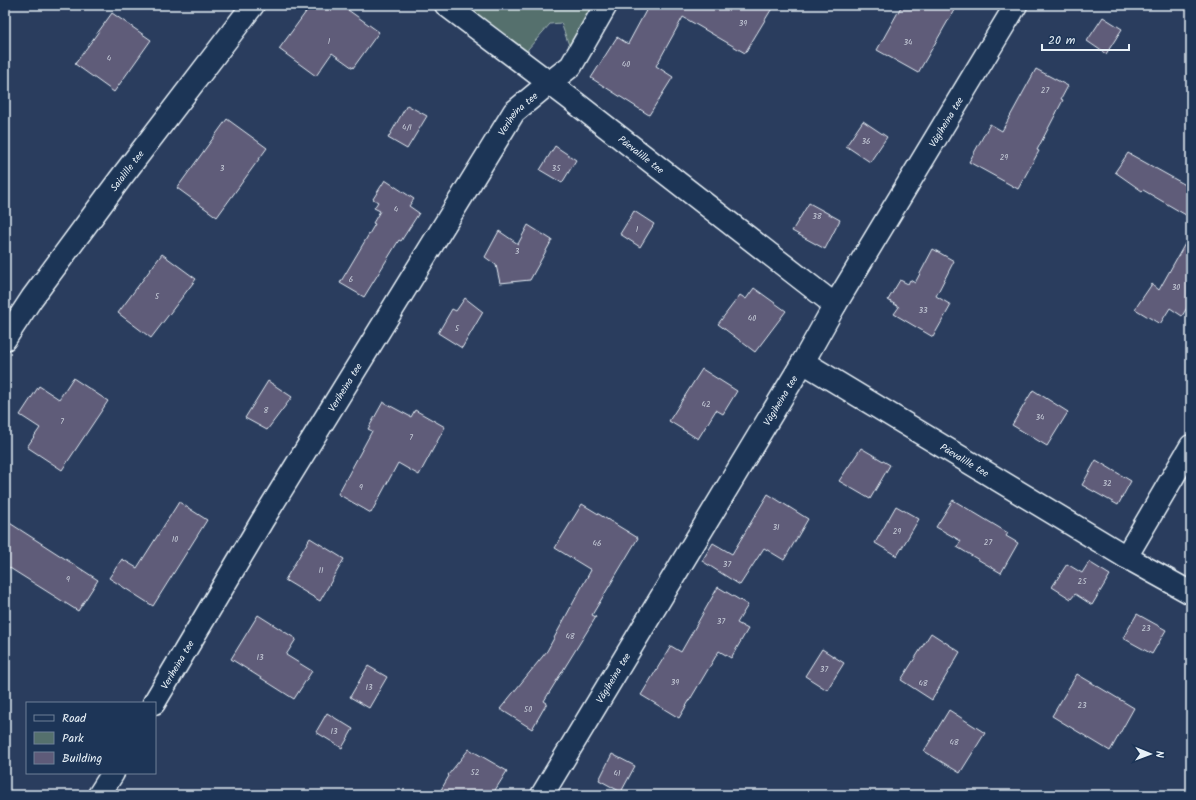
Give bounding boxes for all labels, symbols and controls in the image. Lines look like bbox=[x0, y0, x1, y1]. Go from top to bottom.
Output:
house number: 39 bbox=[739, 17, 747, 30]
scale bar bbox=[1042, 26, 1129, 52]
text: 20 m bbox=[1048, 31, 1076, 50]
house number: 1 bbox=[328, 35, 331, 48]
house number: 34 bbox=[904, 36, 913, 49]
house number: 4 bbox=[107, 52, 112, 65]
house number: 40 bbox=[622, 58, 630, 71]
house number: 27 bbox=[1041, 84, 1049, 97]
street label: Veriheina tee bbox=[494, 88, 542, 139]
street label: Vägiheina tee bbox=[925, 94, 968, 151]
house number: 4/1 bbox=[402, 121, 412, 134]
street label: Päevalille tee bbox=[614, 132, 668, 179]
house number: 36 bbox=[861, 135, 871, 148]
street label: Saialille tee bbox=[107, 147, 149, 195]
house number: 29 bbox=[1000, 151, 1008, 164]
house number: 3 bbox=[220, 162, 225, 175]
house number: 35 bbox=[552, 162, 561, 175]
house number: 4 bbox=[394, 203, 399, 216]
house number: 38 bbox=[812, 210, 822, 223]
house number: 1 bbox=[636, 223, 639, 236]
house number: 3 bbox=[515, 245, 520, 258]
house number: 6 bbox=[349, 273, 353, 286]
house number: 30 bbox=[1172, 281, 1180, 294]
house number: 5 bbox=[155, 290, 160, 303]
house number: 33 bbox=[918, 304, 928, 317]
house number: 40 bbox=[748, 312, 756, 325]
house number: 5 bbox=[455, 322, 460, 335]
street label: Veriheina tee bbox=[324, 360, 367, 415]
street label: Vägiheina tee bbox=[759, 372, 803, 429]
house number: 42 bbox=[701, 398, 711, 411]
house number: 8 bbox=[264, 404, 269, 417]
house number: 34 bbox=[1036, 411, 1045, 424]
house number: 7 bbox=[60, 415, 64, 428]
house number: 7 bbox=[409, 431, 413, 444]
street label: Päevalille tee bbox=[937, 440, 992, 482]
house number: 32 bbox=[1102, 477, 1112, 490]
house number: 9 bbox=[359, 481, 363, 494]
house number: 31 bbox=[772, 521, 780, 534]
house number: 29 bbox=[893, 525, 901, 538]
house number: 10 bbox=[172, 533, 178, 546]
house number: 27 bbox=[984, 536, 992, 549]
house number: 46 bbox=[593, 537, 601, 550]
house number: 37 bbox=[723, 558, 731, 571]
house number: 11 bbox=[318, 564, 324, 577]
house number: 9 bbox=[66, 573, 70, 586]
house number: 25 bbox=[1078, 575, 1087, 588]
house number: 37 bbox=[717, 615, 725, 628]
house number: 23 bbox=[1141, 622, 1151, 635]
house number: 48 bbox=[565, 630, 575, 643]
street label: Veriheina tee bbox=[157, 637, 199, 692]
street label: Vägiheina tee bbox=[592, 649, 635, 706]
house number: 13 bbox=[256, 651, 264, 664]
house number: 37 bbox=[820, 663, 828, 676]
house number: 39 bbox=[671, 676, 679, 689]
house number: 48 bbox=[918, 677, 928, 690]
house number: 13 bbox=[365, 681, 373, 694]
house number: 23 bbox=[1077, 699, 1087, 712]
legend bbox=[26, 702, 156, 774]
house number: 50 bbox=[524, 703, 532, 716]
text: Road bbox=[62, 709, 87, 728]
house number: 13 bbox=[330, 725, 338, 738]
text: Park bbox=[62, 729, 84, 748]
north arrow bbox=[1130, 734, 1170, 774]
house number: 48 bbox=[949, 736, 959, 749]
text: Building bbox=[62, 749, 102, 768]
text: N bbox=[1150, 751, 1168, 758]
house number: 52 bbox=[471, 766, 480, 779]
house number: 41 bbox=[614, 767, 621, 780]

